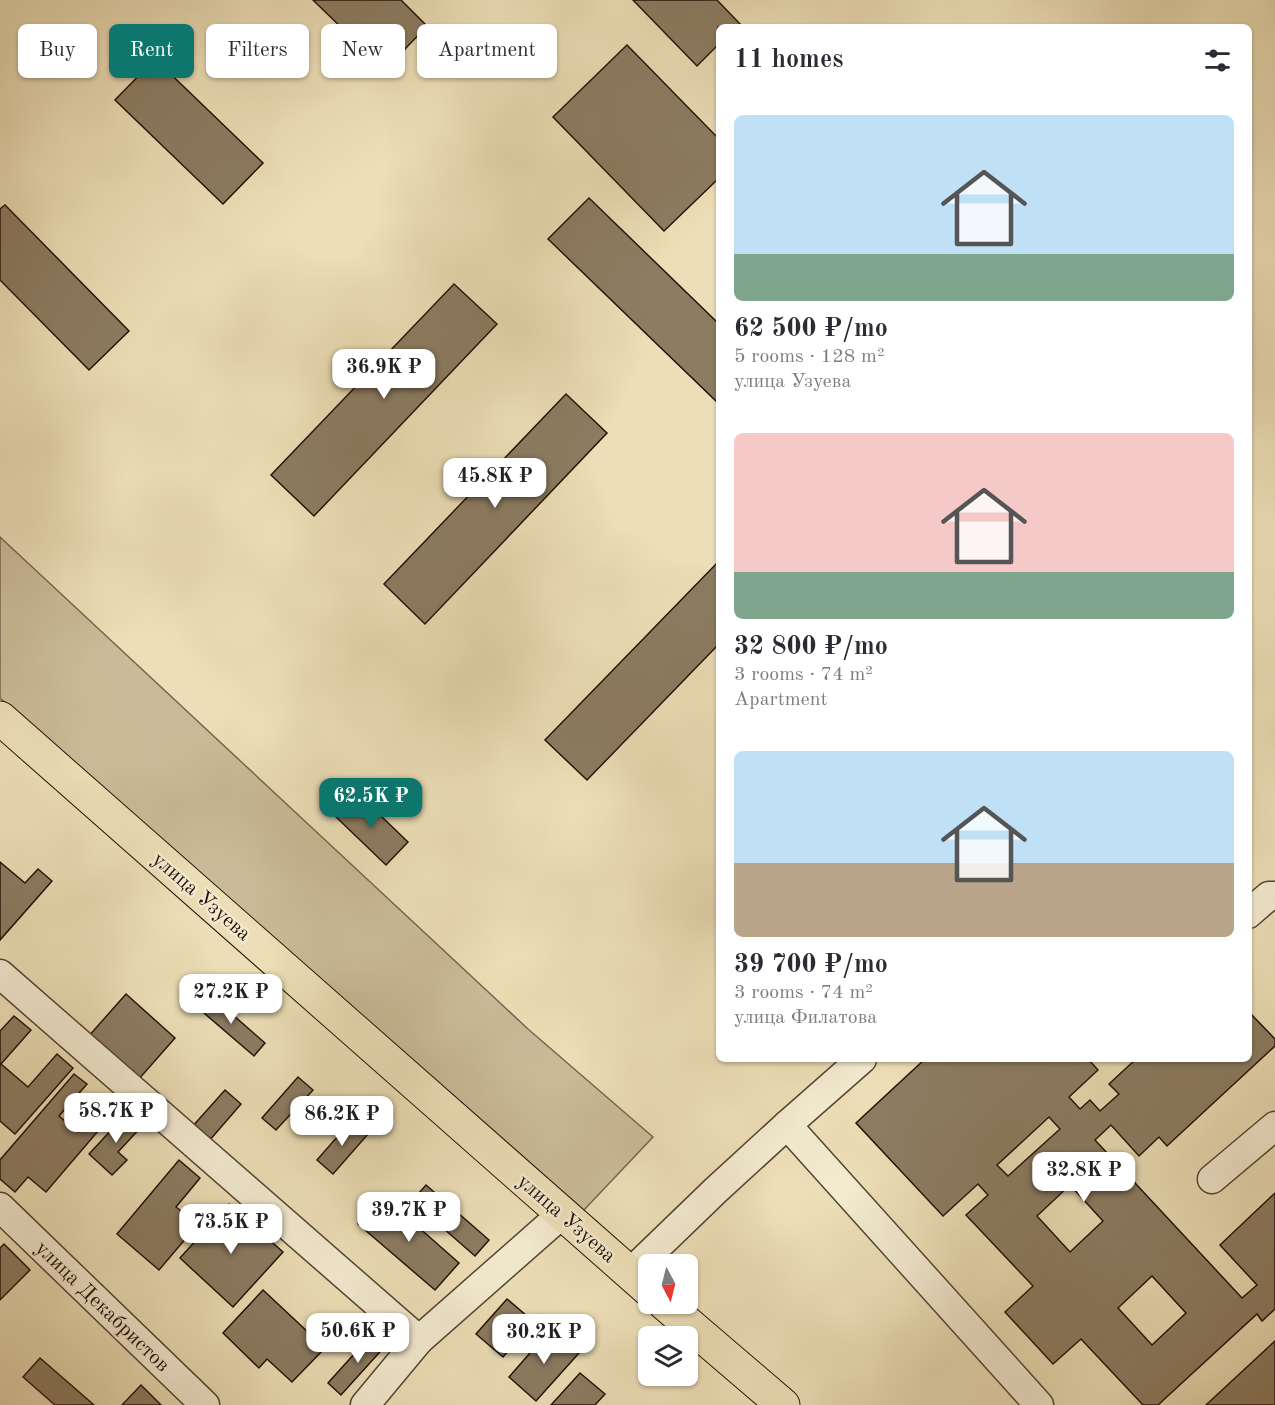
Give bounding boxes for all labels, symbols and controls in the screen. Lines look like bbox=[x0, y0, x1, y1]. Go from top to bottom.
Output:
chip: Buy bbox=[18, 24, 97, 78]
chip: Rent bbox=[109, 24, 194, 78]
chip: Filters bbox=[206, 24, 309, 78]
chip: New bbox=[321, 24, 405, 78]
chip: Apartment bbox=[417, 24, 557, 78]
icon: filters bbox=[1201, 44, 1234, 77]
text: 11 homes bbox=[734, 47, 843, 73]
icon: home bbox=[930, 154, 1038, 262]
text: 62 500 ₽/mo bbox=[734, 316, 888, 342]
text: 5 rooms · 128 m² bbox=[734, 347, 884, 367]
pin: 36.9K ₽ bbox=[329, 349, 439, 400]
text: 36.9K ₽ bbox=[346, 358, 422, 378]
text: улица Узуева bbox=[734, 372, 851, 392]
pin: 45.8K ₽ bbox=[440, 458, 550, 509]
text: 45.8K ₽ bbox=[457, 467, 533, 487]
icon: home bbox=[930, 472, 1038, 580]
text: 32 800 ₽/mo bbox=[734, 634, 888, 660]
text: 3 rooms · 74 m² bbox=[734, 665, 873, 685]
text: Apartment bbox=[734, 690, 828, 710]
pin: 62.5K ₽ bbox=[316, 778, 426, 829]
text: 62.5K ₽ bbox=[333, 787, 409, 807]
icon: home bbox=[930, 790, 1038, 898]
street label: улица Узуева bbox=[148, 849, 254, 945]
text: 39 700 ₽/mo bbox=[734, 952, 888, 978]
pin: 27.2K ₽ bbox=[176, 974, 286, 1025]
text: 27.2K ₽ bbox=[193, 983, 269, 1003]
text: 3 rooms · 74 m² bbox=[734, 983, 873, 1003]
text: улица Филатова bbox=[734, 1008, 877, 1028]
pin: 58.7K ₽ bbox=[61, 1093, 171, 1144]
pin: 86.2K ₽ bbox=[287, 1096, 397, 1147]
text: 58.7K ₽ bbox=[78, 1102, 154, 1122]
text: 86.2K ₽ bbox=[304, 1105, 380, 1125]
pin: 32.8K ₽ bbox=[1029, 1152, 1139, 1203]
text: 32.8K ₽ bbox=[1046, 1161, 1122, 1181]
street label: улица Узуева bbox=[513, 1171, 619, 1267]
pin: 39.7K ₽ bbox=[354, 1192, 464, 1243]
text: 39.7K ₽ bbox=[371, 1201, 447, 1221]
pin: 73.5K ₽ bbox=[176, 1204, 286, 1255]
text: 73.5K ₽ bbox=[193, 1213, 269, 1233]
street label: улица Декабристов bbox=[31, 1238, 173, 1376]
north arrow bbox=[638, 1254, 698, 1314]
map controls bbox=[638, 1254, 698, 1386]
pin: 50.6K ₽ bbox=[303, 1313, 413, 1364]
pin: 30.2K ₽ bbox=[489, 1314, 599, 1365]
text: 50.6K ₽ bbox=[320, 1322, 396, 1342]
text: 30.2K ₽ bbox=[506, 1323, 582, 1343]
button: layers bbox=[638, 1326, 698, 1386]

